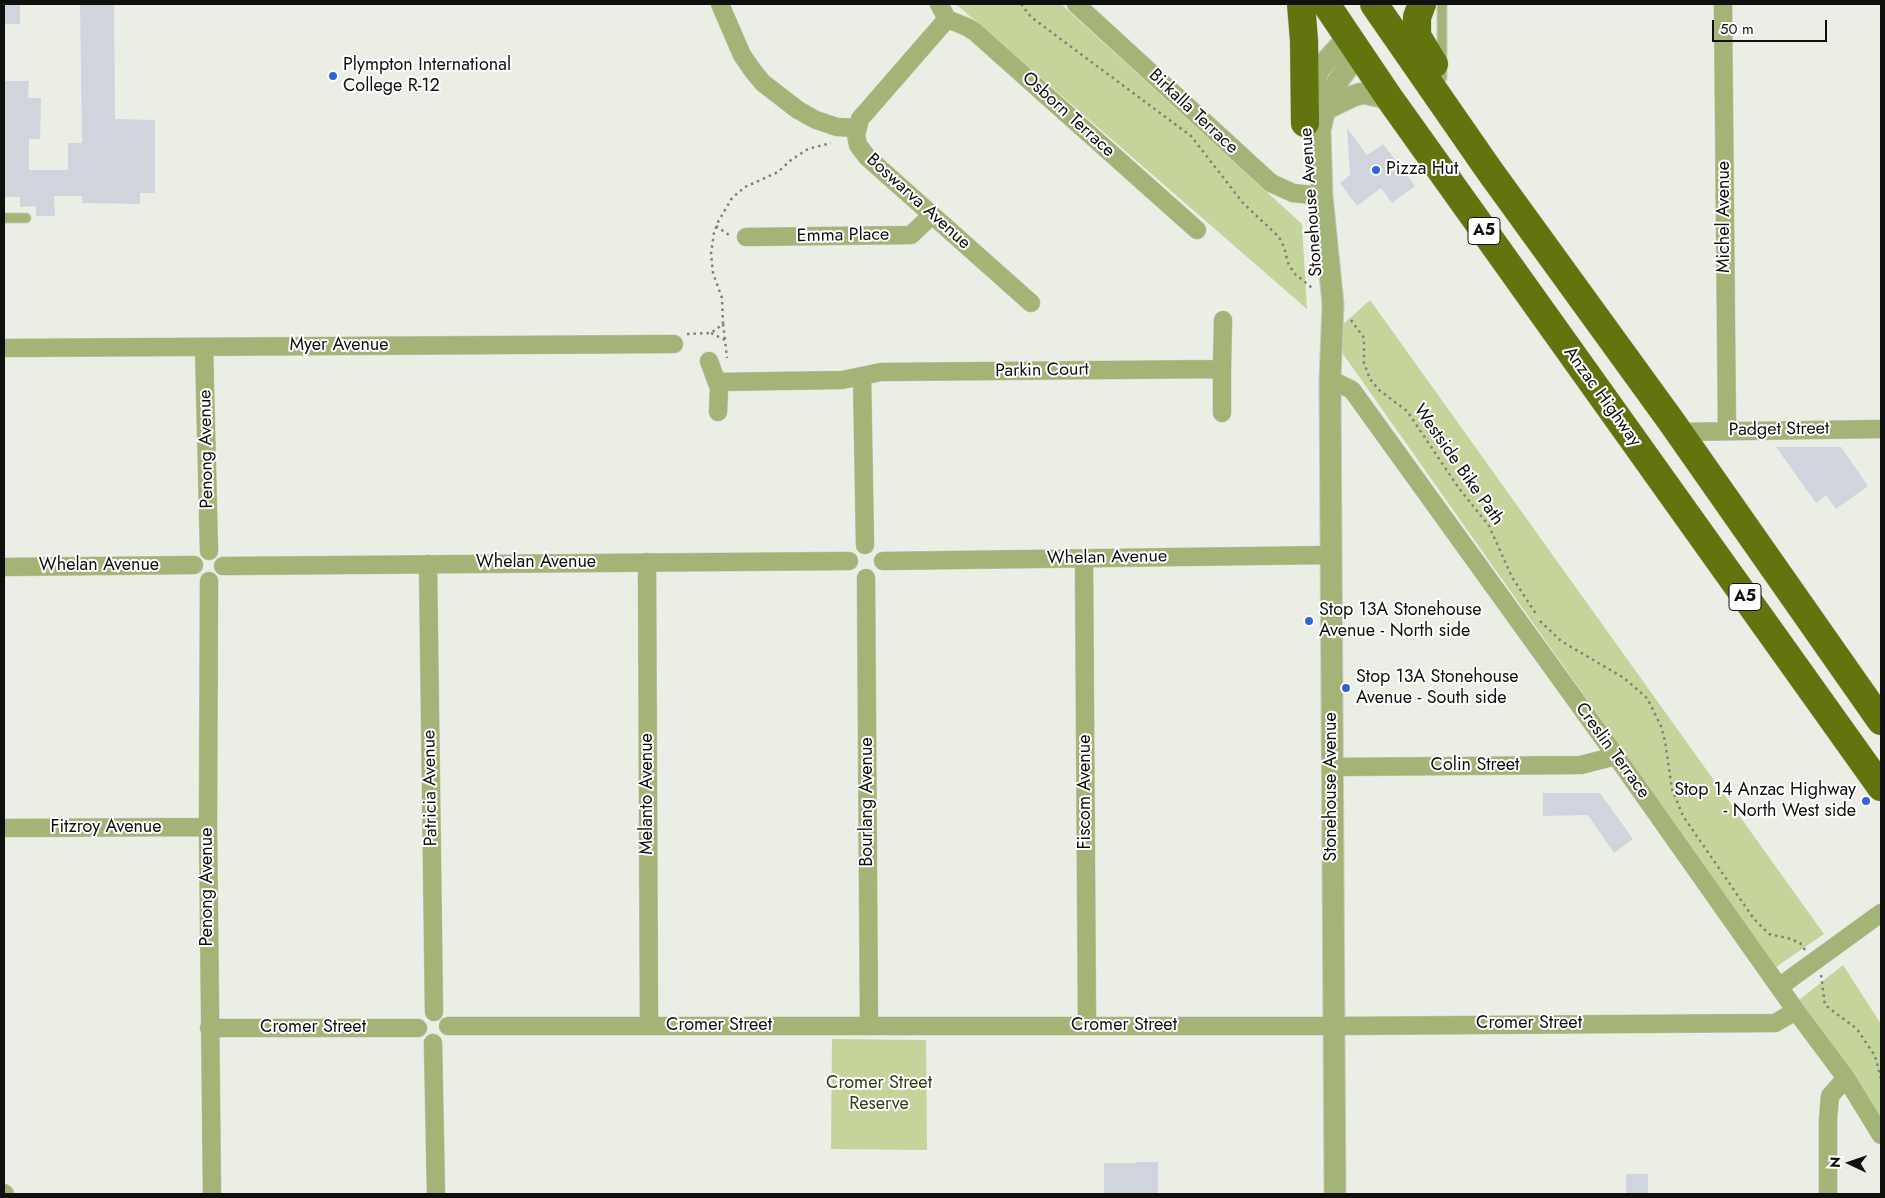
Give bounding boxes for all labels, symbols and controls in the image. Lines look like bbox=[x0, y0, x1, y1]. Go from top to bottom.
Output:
scale bar bbox=[1715, 10, 1830, 42]
text: 50 m bbox=[1720, 18, 1754, 40]
place label: Plympton International College R-12 bbox=[343, 55, 511, 98]
street label: Birkalla Terrace bbox=[1144, 65, 1242, 159]
street label: Osborn Terrace bbox=[1017, 68, 1119, 162]
marker: Plympton International College R-12 bbox=[327, 70, 339, 82]
street label: Stonehouse Avenue bbox=[1296, 127, 1328, 277]
street label: Boswarva Avenue bbox=[861, 150, 975, 254]
place label: Pizza Hut bbox=[1386, 159, 1458, 181]
street label: Michel Avenue bbox=[1714, 161, 1736, 273]
marker: Pizza Hut bbox=[1370, 164, 1382, 176]
road number: A5 bbox=[1468, 218, 1500, 245]
street label: Emma Place bbox=[797, 224, 889, 248]
street label: Myer Avenue bbox=[289, 335, 389, 357]
street label: Anzac Highway bbox=[1559, 343, 1645, 451]
street label: Parkin Court bbox=[995, 359, 1089, 383]
street label: Penong Avenue bbox=[195, 389, 219, 509]
street label: Westside Bike Path bbox=[1408, 400, 1508, 530]
street label: Padget Street bbox=[1729, 418, 1829, 442]
street label: Whelan Avenue bbox=[1047, 546, 1167, 570]
street label: Whelan Avenue bbox=[476, 552, 596, 574]
street label: Whelan Avenue bbox=[39, 555, 159, 577]
road number: A5 bbox=[1729, 584, 1761, 610]
place label: Stop 13A Stonehouse Avenue - North side bbox=[1319, 600, 1482, 642]
marker: Stop 13A Stonehouse Avenue - North side bbox=[1303, 615, 1315, 627]
place label: Stop 13A Stonehouse Avenue - South side bbox=[1356, 667, 1519, 710]
marker: Stop 13A Stonehouse Avenue - South side bbox=[1340, 682, 1352, 694]
street label: Creslin Terrace bbox=[1570, 699, 1654, 803]
street label: Stonehouse Avenue bbox=[1321, 712, 1343, 862]
street label: Patricia Avenue bbox=[419, 730, 443, 846]
street label: Melanto Avenue bbox=[637, 733, 659, 855]
street label: Fiscom Avenue bbox=[1075, 735, 1097, 849]
street label: Bourlang Avenue bbox=[857, 737, 879, 867]
street label: Colin Street bbox=[1431, 755, 1519, 777]
place label: Stop 14 Anzac Highway - North West side bbox=[1674, 780, 1856, 822]
marker: Stop 14 Anzac Highway - North West side bbox=[1860, 795, 1872, 807]
street label: Fitzroy Avenue bbox=[50, 817, 162, 839]
street label: Penong Avenue bbox=[197, 827, 219, 947]
street label: Cromer Street bbox=[1476, 1013, 1582, 1035]
street label: Cromer Street bbox=[666, 1015, 772, 1037]
street label: Cromer Street bbox=[1071, 1015, 1177, 1037]
street label: Cromer Street bbox=[260, 1017, 366, 1039]
park label: Cromer Street Reserve bbox=[826, 1073, 932, 1116]
north arrow bbox=[1825, 1138, 1875, 1188]
text: N bbox=[1825, 1156, 1845, 1168]

